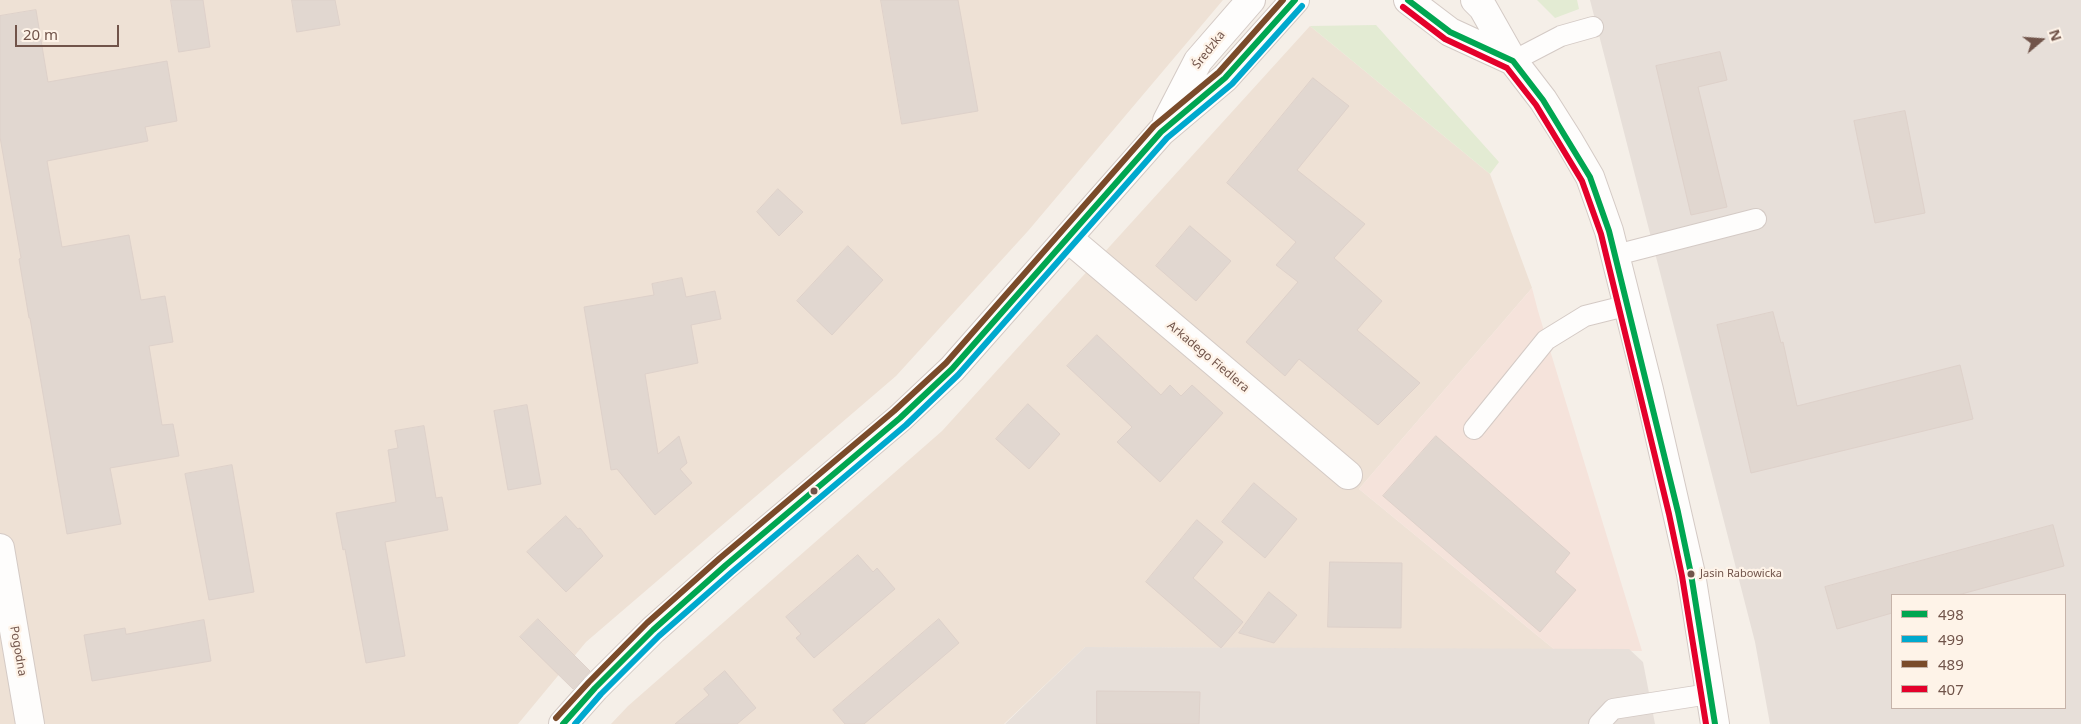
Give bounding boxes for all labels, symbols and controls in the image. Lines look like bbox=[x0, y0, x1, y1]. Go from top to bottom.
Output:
scale bar bbox=[18, 15, 121, 47]
north arrow bbox=[2016, 15, 2066, 65]
text: 20 m bbox=[23, 24, 58, 44]
text: N bbox=[2045, 27, 2067, 44]
street label: Średzka bbox=[1190, 28, 1228, 72]
street label: Arkadego Fiedlera bbox=[1164, 319, 1252, 395]
unlabelled marker bbox=[809, 486, 819, 496]
place label: Jasin Rabowicka bbox=[1700, 567, 1782, 581]
marker: Jasin Rabowicka bbox=[1686, 569, 1696, 579]
legend bbox=[1891, 594, 2066, 709]
text: 498 bbox=[1938, 604, 1964, 624]
street label: Pogodna bbox=[7, 625, 29, 677]
text: 499 bbox=[1938, 629, 1964, 649]
text: 489 bbox=[1938, 654, 1964, 674]
text: 407 bbox=[1938, 679, 1964, 699]

